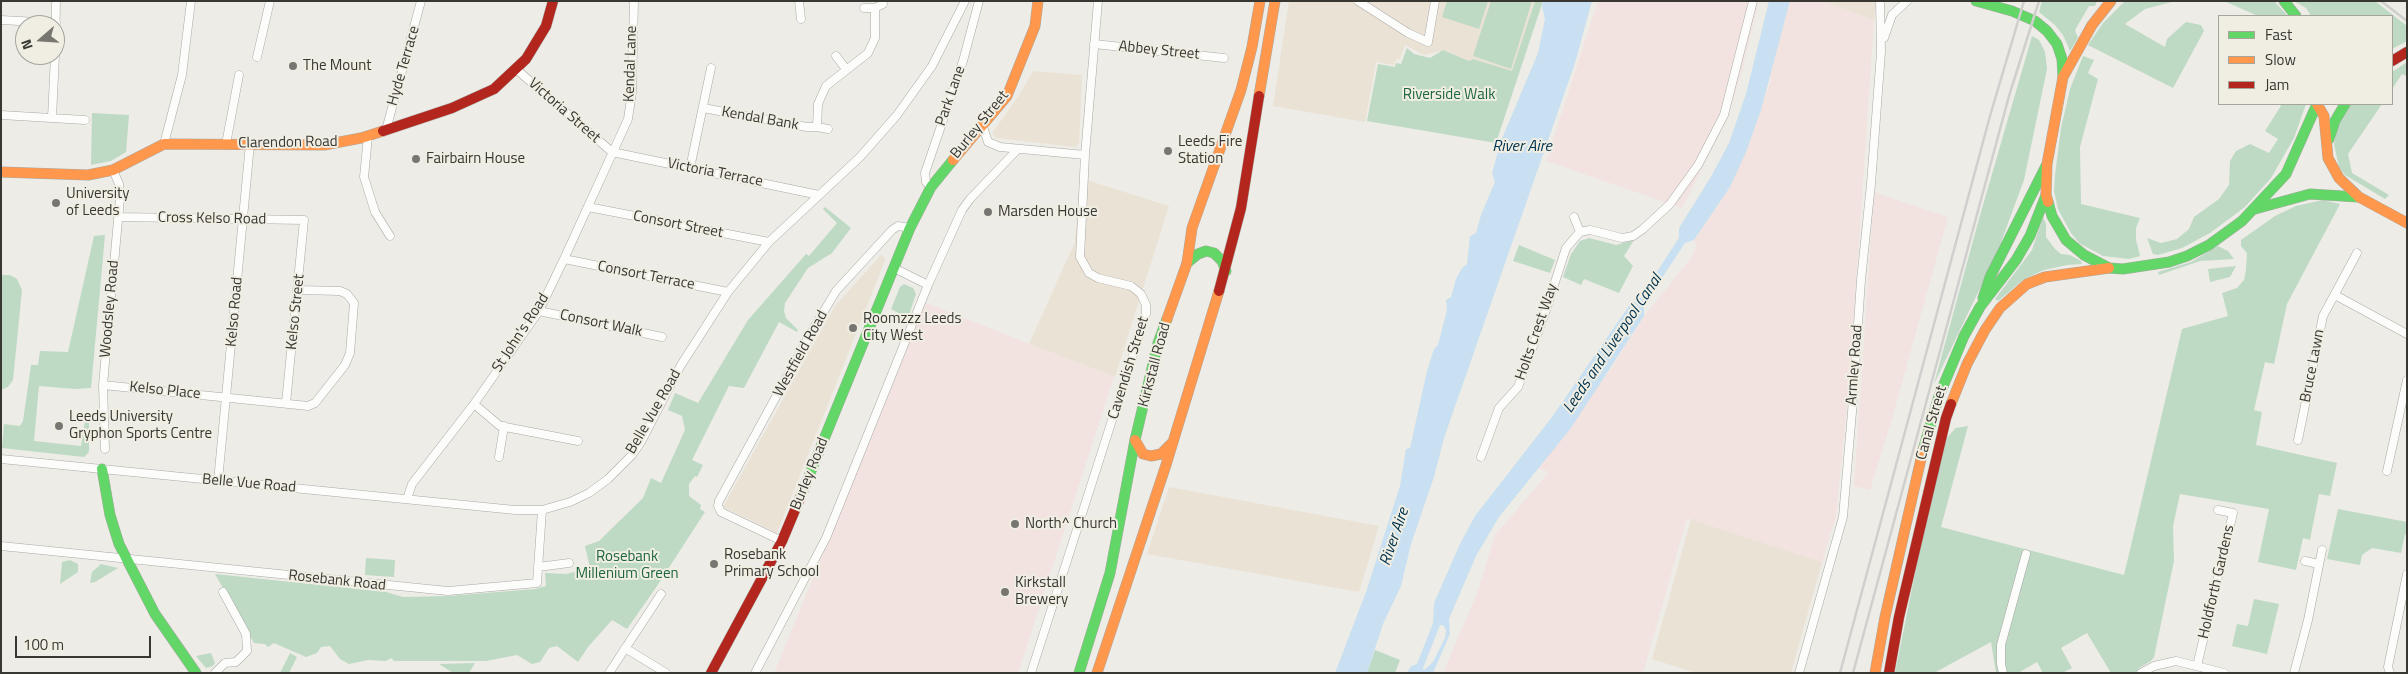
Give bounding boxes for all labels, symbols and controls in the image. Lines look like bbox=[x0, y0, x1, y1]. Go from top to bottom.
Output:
north arrow bbox=[15, 15, 65, 65]
legend bbox=[2218, 15, 2393, 105]
text: Fast bbox=[2265, 23, 2292, 46]
street label: Hyde Terrace bbox=[384, 24, 424, 108]
street label: Kendal Lane bbox=[621, 25, 641, 103]
text: N bbox=[15, 37, 38, 53]
street label: Abbey Street bbox=[1118, 38, 1200, 64]
text: Slow bbox=[2265, 48, 2296, 71]
place label: The Mount bbox=[303, 57, 372, 75]
marker: The Mount bbox=[287, 60, 299, 72]
street label: Park Lane bbox=[932, 64, 970, 128]
text: Jam bbox=[2265, 73, 2289, 96]
street label: Victoria Street bbox=[524, 75, 604, 147]
park label: Riverside Walk bbox=[1403, 86, 1495, 104]
street label: Burley Street bbox=[947, 87, 1013, 163]
street label: Kendal Bank bbox=[720, 103, 800, 135]
street label: Clarendon Road bbox=[238, 133, 338, 153]
place label: Leeds Fire Station bbox=[1178, 133, 1242, 168]
water label: River Aire bbox=[1492, 137, 1552, 157]
marker: Leeds Fire Station bbox=[1162, 145, 1174, 157]
place label: Fairbairn House bbox=[426, 150, 525, 168]
marker: Fairbairn House bbox=[410, 153, 422, 165]
street label: Victoria Terrace bbox=[666, 155, 764, 191]
place label: University of Leeds bbox=[66, 185, 130, 220]
marker: University of Leeds bbox=[50, 197, 62, 209]
place label: Marsden House bbox=[998, 203, 1098, 221]
marker: Marsden House bbox=[982, 206, 994, 218]
street label: Consort Street bbox=[631, 207, 725, 243]
street label: Cross Kelso Road bbox=[158, 209, 266, 229]
street label: Consort Terrace bbox=[596, 258, 696, 294]
street label: Woodsley Road bbox=[97, 260, 123, 358]
water label: Leeds and Liverpool Canal bbox=[1559, 271, 1667, 417]
street label: Kelso Street bbox=[283, 273, 309, 351]
street label: Kelso Road bbox=[223, 276, 247, 348]
street label: Holts Crest Way bbox=[1512, 281, 1562, 383]
street label: St John's Road bbox=[489, 290, 553, 376]
street label: Consort Walk bbox=[558, 306, 644, 342]
street label: Westfield Road bbox=[770, 308, 832, 400]
place label: Roomzzz Leeds City West bbox=[863, 310, 961, 345]
street label: Cavendish Street bbox=[1105, 314, 1153, 422]
street label: Kirkstall Road bbox=[1135, 321, 1175, 409]
marker: Roomzzz Leeds City West bbox=[847, 322, 859, 334]
street label: Armley Road bbox=[1843, 324, 1867, 406]
street label: Bruce Lawn bbox=[2297, 328, 2329, 404]
street label: Belle Vue Road bbox=[623, 367, 685, 457]
street label: Kelso Place bbox=[129, 378, 201, 404]
street label: Canal Street bbox=[1913, 384, 1951, 462]
place label: Leeds University Gryphon Sports Centre bbox=[69, 408, 212, 443]
marker: Leeds University Gryphon Sports Centre bbox=[53, 420, 65, 432]
street label: Burley Road bbox=[787, 435, 833, 513]
street label: Belle Vue Road bbox=[201, 471, 297, 497]
water label: River Aire bbox=[1376, 506, 1414, 568]
place label: North^ Church bbox=[1025, 515, 1117, 533]
marker: North^ Church bbox=[1009, 518, 1021, 530]
street label: Holdforth Gardens bbox=[2195, 523, 2239, 641]
place label: Rosebank Primary School bbox=[724, 546, 819, 581]
park label: Rosebank Millenium Green bbox=[575, 548, 679, 583]
marker: Rosebank Primary School bbox=[708, 558, 720, 570]
street label: Rosebank Road bbox=[287, 567, 387, 595]
place label: Kirkstall Brewery bbox=[1015, 574, 1068, 609]
marker: Kirkstall Brewery bbox=[999, 586, 1011, 598]
scale bar bbox=[18, 626, 154, 658]
text: 100 m bbox=[23, 633, 64, 656]

